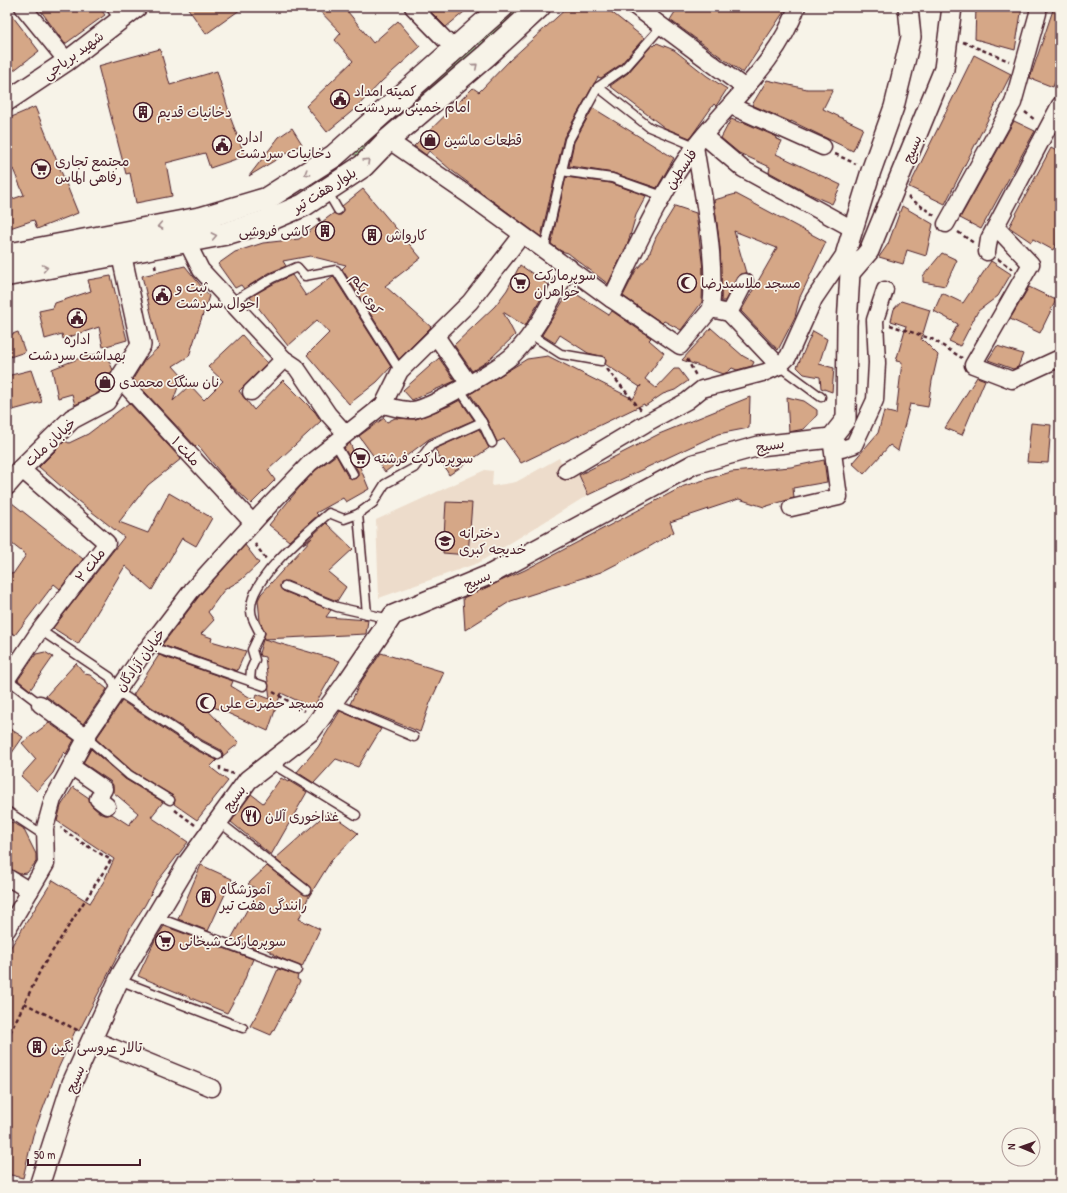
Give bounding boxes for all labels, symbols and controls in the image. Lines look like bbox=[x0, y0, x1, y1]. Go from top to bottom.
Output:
street label: شهید بریاجی bbox=[38, 26, 107, 83]
one-way arrow bbox=[470, 63, 477, 70]
place label: کمیته امداد امام خمینی سردشت bbox=[354, 81, 470, 118]
public building icon: کمیته امداد امام خمینی سردشت bbox=[329, 88, 351, 110]
building icon: دخانیات قدیم bbox=[132, 101, 154, 123]
place label: دخانیات قدیم bbox=[157, 102, 232, 123]
place label: اداره دخانیات سردشت bbox=[236, 127, 331, 162]
shop icon: قطعات ماشین bbox=[419, 129, 441, 151]
place label: قطعات ماشین bbox=[444, 130, 522, 149]
street label: بسیج bbox=[897, 132, 927, 166]
public building icon: اداره دخانیات سردشت bbox=[211, 134, 233, 156]
street label: فلسطین bbox=[660, 145, 701, 193]
place label: مجتمع تجاری رفاهی الماس bbox=[55, 151, 129, 186]
supermarket icon: مجتمع تجاری رفاهی الماس bbox=[30, 158, 52, 180]
one-way arrow bbox=[362, 158, 370, 166]
street label: بلوار هفت تیر bbox=[287, 162, 360, 217]
one-way arrow bbox=[304, 168, 311, 175]
building icon: کاشی فروشی bbox=[314, 220, 336, 242]
one-way arrow bbox=[156, 221, 163, 230]
place label: کاشی فروشی bbox=[239, 221, 311, 240]
building icon: کارواش bbox=[361, 224, 383, 246]
place label: کارواش bbox=[386, 225, 427, 244]
one-way arrow bbox=[211, 232, 218, 241]
one-way arrow bbox=[42, 264, 48, 273]
place label: سوپرمارکت خواهران bbox=[534, 265, 596, 301]
street label: کوی یکم bbox=[345, 269, 388, 319]
supermarket icon: سوپرمارکت خواهران bbox=[509, 272, 531, 294]
mosque icon: مسجد ملاسیدرضا bbox=[676, 272, 698, 294]
place label: مسجد ملاسیدرضا bbox=[701, 273, 801, 292]
place label: ثبت و احوال سردشت bbox=[175, 277, 259, 312]
public building icon: ثبت و احوال سردشت bbox=[151, 284, 173, 306]
public building icon: اداره بهداشت سردشت bbox=[66, 307, 88, 329]
place label: اداره بهداشت سردشت bbox=[28, 329, 126, 364]
shop icon: نان سنگک محمدی bbox=[94, 371, 116, 393]
place label: نان سنگک محمدی bbox=[119, 372, 219, 391]
street label: خیابان ملت bbox=[20, 413, 79, 470]
street label: ملت ۱ bbox=[168, 432, 205, 470]
street label: بسیج bbox=[754, 433, 786, 457]
supermarket icon: سوپرمارکت فرشته bbox=[349, 447, 371, 469]
place label: سوپرمارکت فرشته bbox=[374, 448, 473, 468]
place label: دخترانه خدیجه کبری bbox=[459, 523, 526, 558]
school or university icon: دخترانه خدیجه کبری bbox=[434, 530, 456, 552]
street label: ملت ۲ bbox=[70, 544, 109, 586]
street label: بسیج bbox=[460, 565, 494, 595]
street label: خیابان آزادگان bbox=[110, 624, 169, 695]
mosque icon: مسجد حضرت علی bbox=[195, 692, 217, 714]
place label: مسجد حضرت علی bbox=[220, 693, 324, 712]
street label: بسیج bbox=[218, 781, 250, 815]
restaurant icon: غذاخوری آلان bbox=[240, 805, 262, 827]
place label: غذاخوری آلان bbox=[265, 806, 339, 825]
place label: آموزشگاه رانندگی هفت تیر bbox=[219, 879, 307, 914]
building icon: آموزشگاه رانندگی هفت تیر bbox=[195, 886, 217, 908]
supermarket icon: سوپرمارکت شیخانی bbox=[154, 930, 176, 952]
place label: سوپرمارکت شیخانی bbox=[179, 931, 286, 951]
building icon: تالار عروسی نگین bbox=[26, 1036, 48, 1058]
place label: تالار عروسی نگین bbox=[51, 1037, 143, 1056]
street label: بسیج bbox=[60, 1062, 90, 1096]
north arrow bbox=[1001, 1127, 1041, 1167]
scale bar bbox=[28, 1141, 140, 1167]
text: N bbox=[1004, 1143, 1018, 1150]
text: 50 m bbox=[34, 1146, 55, 1163]

